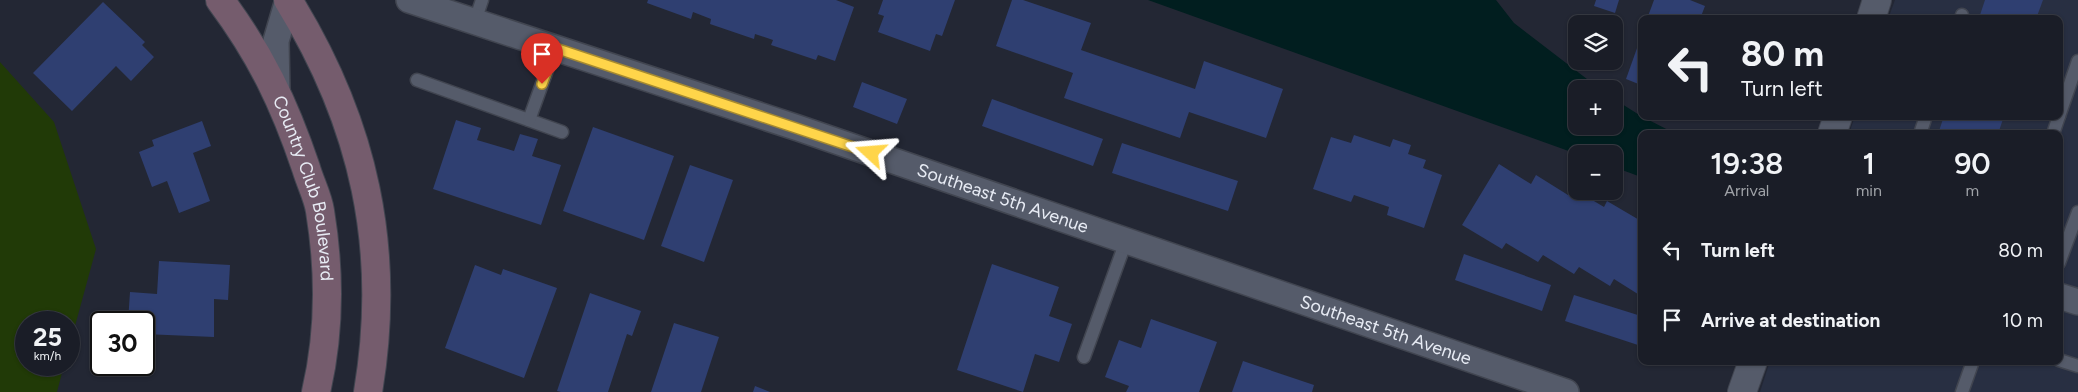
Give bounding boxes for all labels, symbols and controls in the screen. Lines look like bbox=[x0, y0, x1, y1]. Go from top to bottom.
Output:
map controls bbox=[1568, 15, 1623, 200]
button: layers bbox=[1568, 15, 1623, 70]
pin bbox=[521, 33, 563, 84]
text: 80 m bbox=[1741, 33, 1824, 75]
icon: left bbox=[1658, 35, 1723, 100]
icon: arrive bbox=[528, 40, 556, 68]
text: Turn left bbox=[1741, 75, 1823, 102]
button: + bbox=[1568, 80, 1623, 135]
street label: Country Club Boulevard bbox=[268, 92, 338, 281]
position arrow bbox=[844, 126, 896, 178]
button: − bbox=[1568, 145, 1623, 200]
text: 19:38 bbox=[1710, 145, 1783, 182]
text: 1 bbox=[1862, 145, 1875, 182]
text: 90 bbox=[1954, 145, 1991, 182]
street label: Southeast 5th Avenue bbox=[914, 159, 1091, 238]
text: Arrival bbox=[1724, 181, 1769, 200]
text: min bbox=[1856, 181, 1882, 200]
text: m bbox=[1966, 181, 1979, 200]
icon: left bbox=[1658, 236, 1686, 264]
text: Turn left bbox=[1701, 239, 1775, 262]
text: 80 m bbox=[1998, 239, 2043, 262]
street label: Southeast 5th Avenue bbox=[1297, 290, 1474, 370]
icon: arrive bbox=[1658, 306, 1686, 334]
text: Arrive at destination bbox=[1701, 309, 1880, 332]
text: 10 m bbox=[2002, 309, 2043, 332]
speed limit sign: 30 bbox=[90, 311, 155, 376]
text: 25 bbox=[33, 322, 62, 352]
text: km/h bbox=[34, 349, 61, 363]

